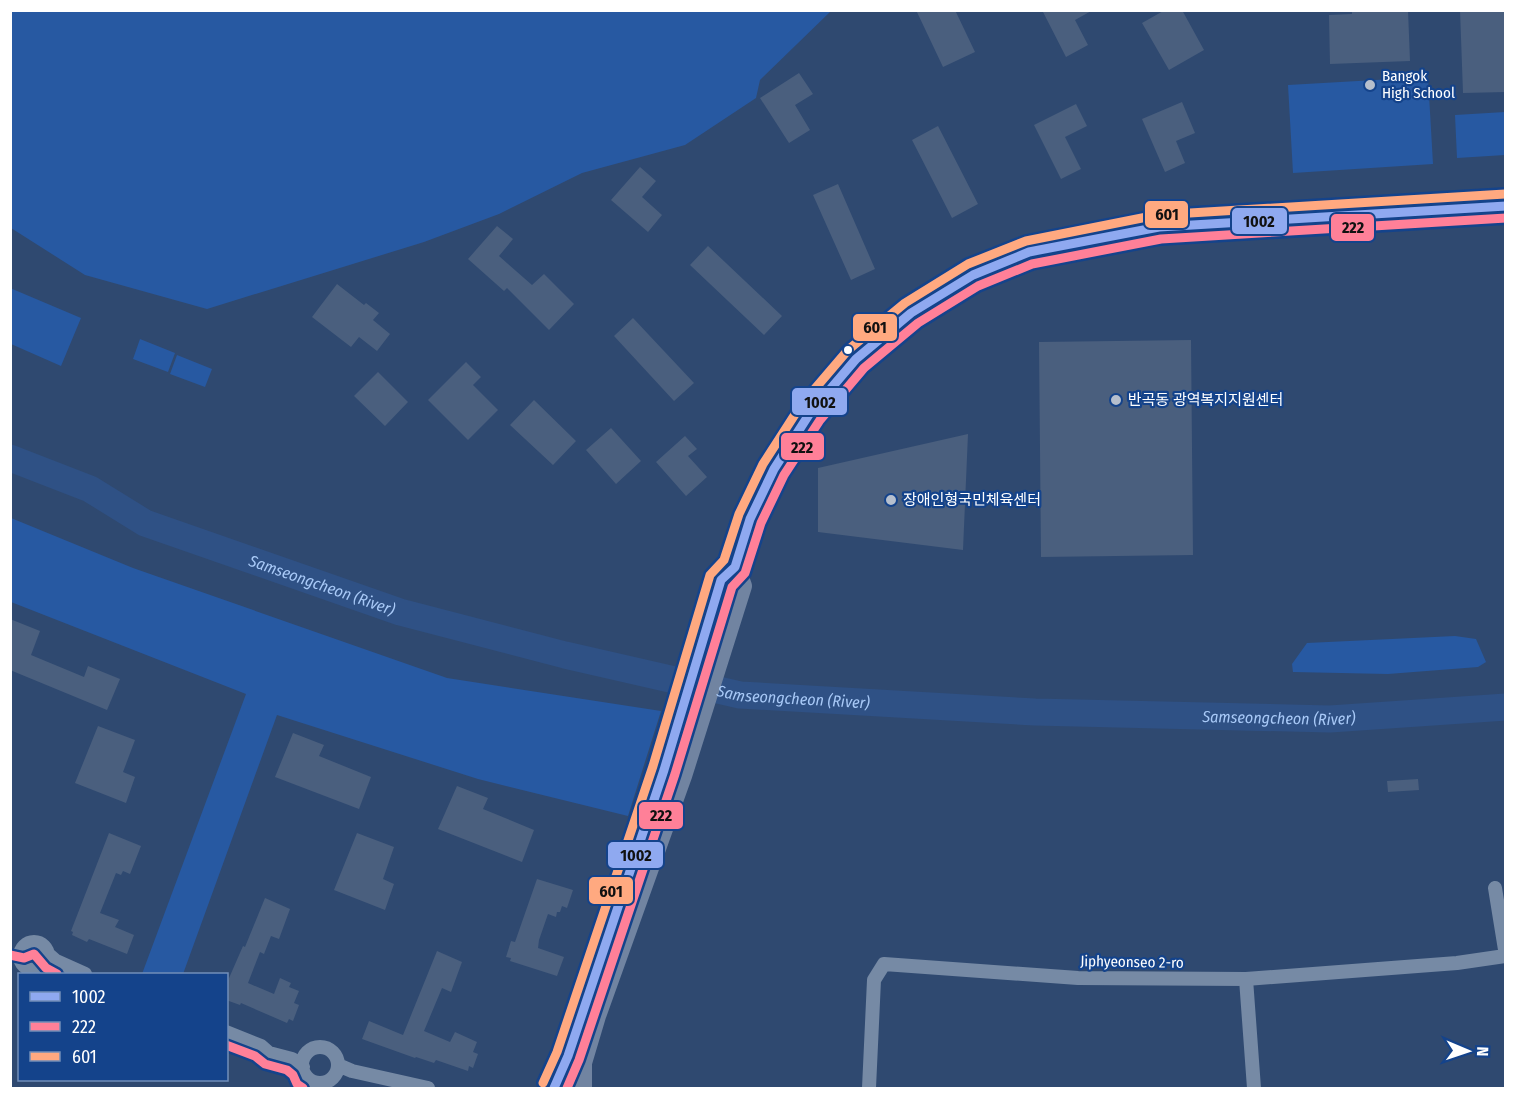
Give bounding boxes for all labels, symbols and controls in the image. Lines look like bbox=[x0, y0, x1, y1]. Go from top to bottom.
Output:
place label: Bangok High School bbox=[1382, 67, 1455, 102]
marker: Bangok High School bbox=[1363, 78, 1377, 92]
line badge: 601 bbox=[1144, 200, 1189, 229]
text: 601 bbox=[1155, 205, 1179, 224]
line badge: 1002 bbox=[1231, 207, 1288, 235]
text: 1002 bbox=[1243, 212, 1275, 231]
line badge: 222 bbox=[1330, 213, 1375, 242]
text: 222 bbox=[1341, 218, 1365, 237]
line badge: 601 bbox=[852, 313, 898, 342]
text: 601 bbox=[863, 318, 887, 337]
unlabelled marker bbox=[842, 344, 854, 356]
line badge: 1002 bbox=[791, 387, 848, 416]
place label: 반곡동 광역복지지원센터 bbox=[1128, 391, 1283, 409]
text: 1002 bbox=[804, 393, 836, 412]
marker: 반곡동 광역복지지원센터 bbox=[1109, 393, 1123, 407]
line badge: 222 bbox=[780, 432, 825, 461]
text: 222 bbox=[790, 438, 814, 457]
place label: 장애인형국민체육센터 bbox=[903, 491, 1041, 509]
marker: 장애인형국민체육센터 bbox=[884, 493, 898, 507]
water label: Samseongcheon (River) bbox=[246, 550, 398, 619]
water label: Samseongcheon (River) bbox=[714, 680, 871, 712]
water label: Samseongcheon (River) bbox=[1201, 706, 1356, 729]
line badge: 222 bbox=[638, 801, 684, 830]
text: 222 bbox=[649, 806, 673, 825]
line badge: 1002 bbox=[607, 841, 664, 869]
text: 1002 bbox=[620, 846, 652, 865]
line badge: 601 bbox=[588, 876, 634, 905]
text: 601 bbox=[599, 882, 623, 901]
street label: Jiphyeonseo 2-ro bbox=[1080, 952, 1184, 972]
legend bbox=[18, 973, 228, 1081]
text: 1002 bbox=[72, 986, 106, 1008]
text: 222 bbox=[72, 1016, 96, 1038]
north arrow bbox=[1438, 1021, 1498, 1081]
text: 601 bbox=[72, 1046, 97, 1068]
text: N bbox=[1473, 1046, 1492, 1057]

